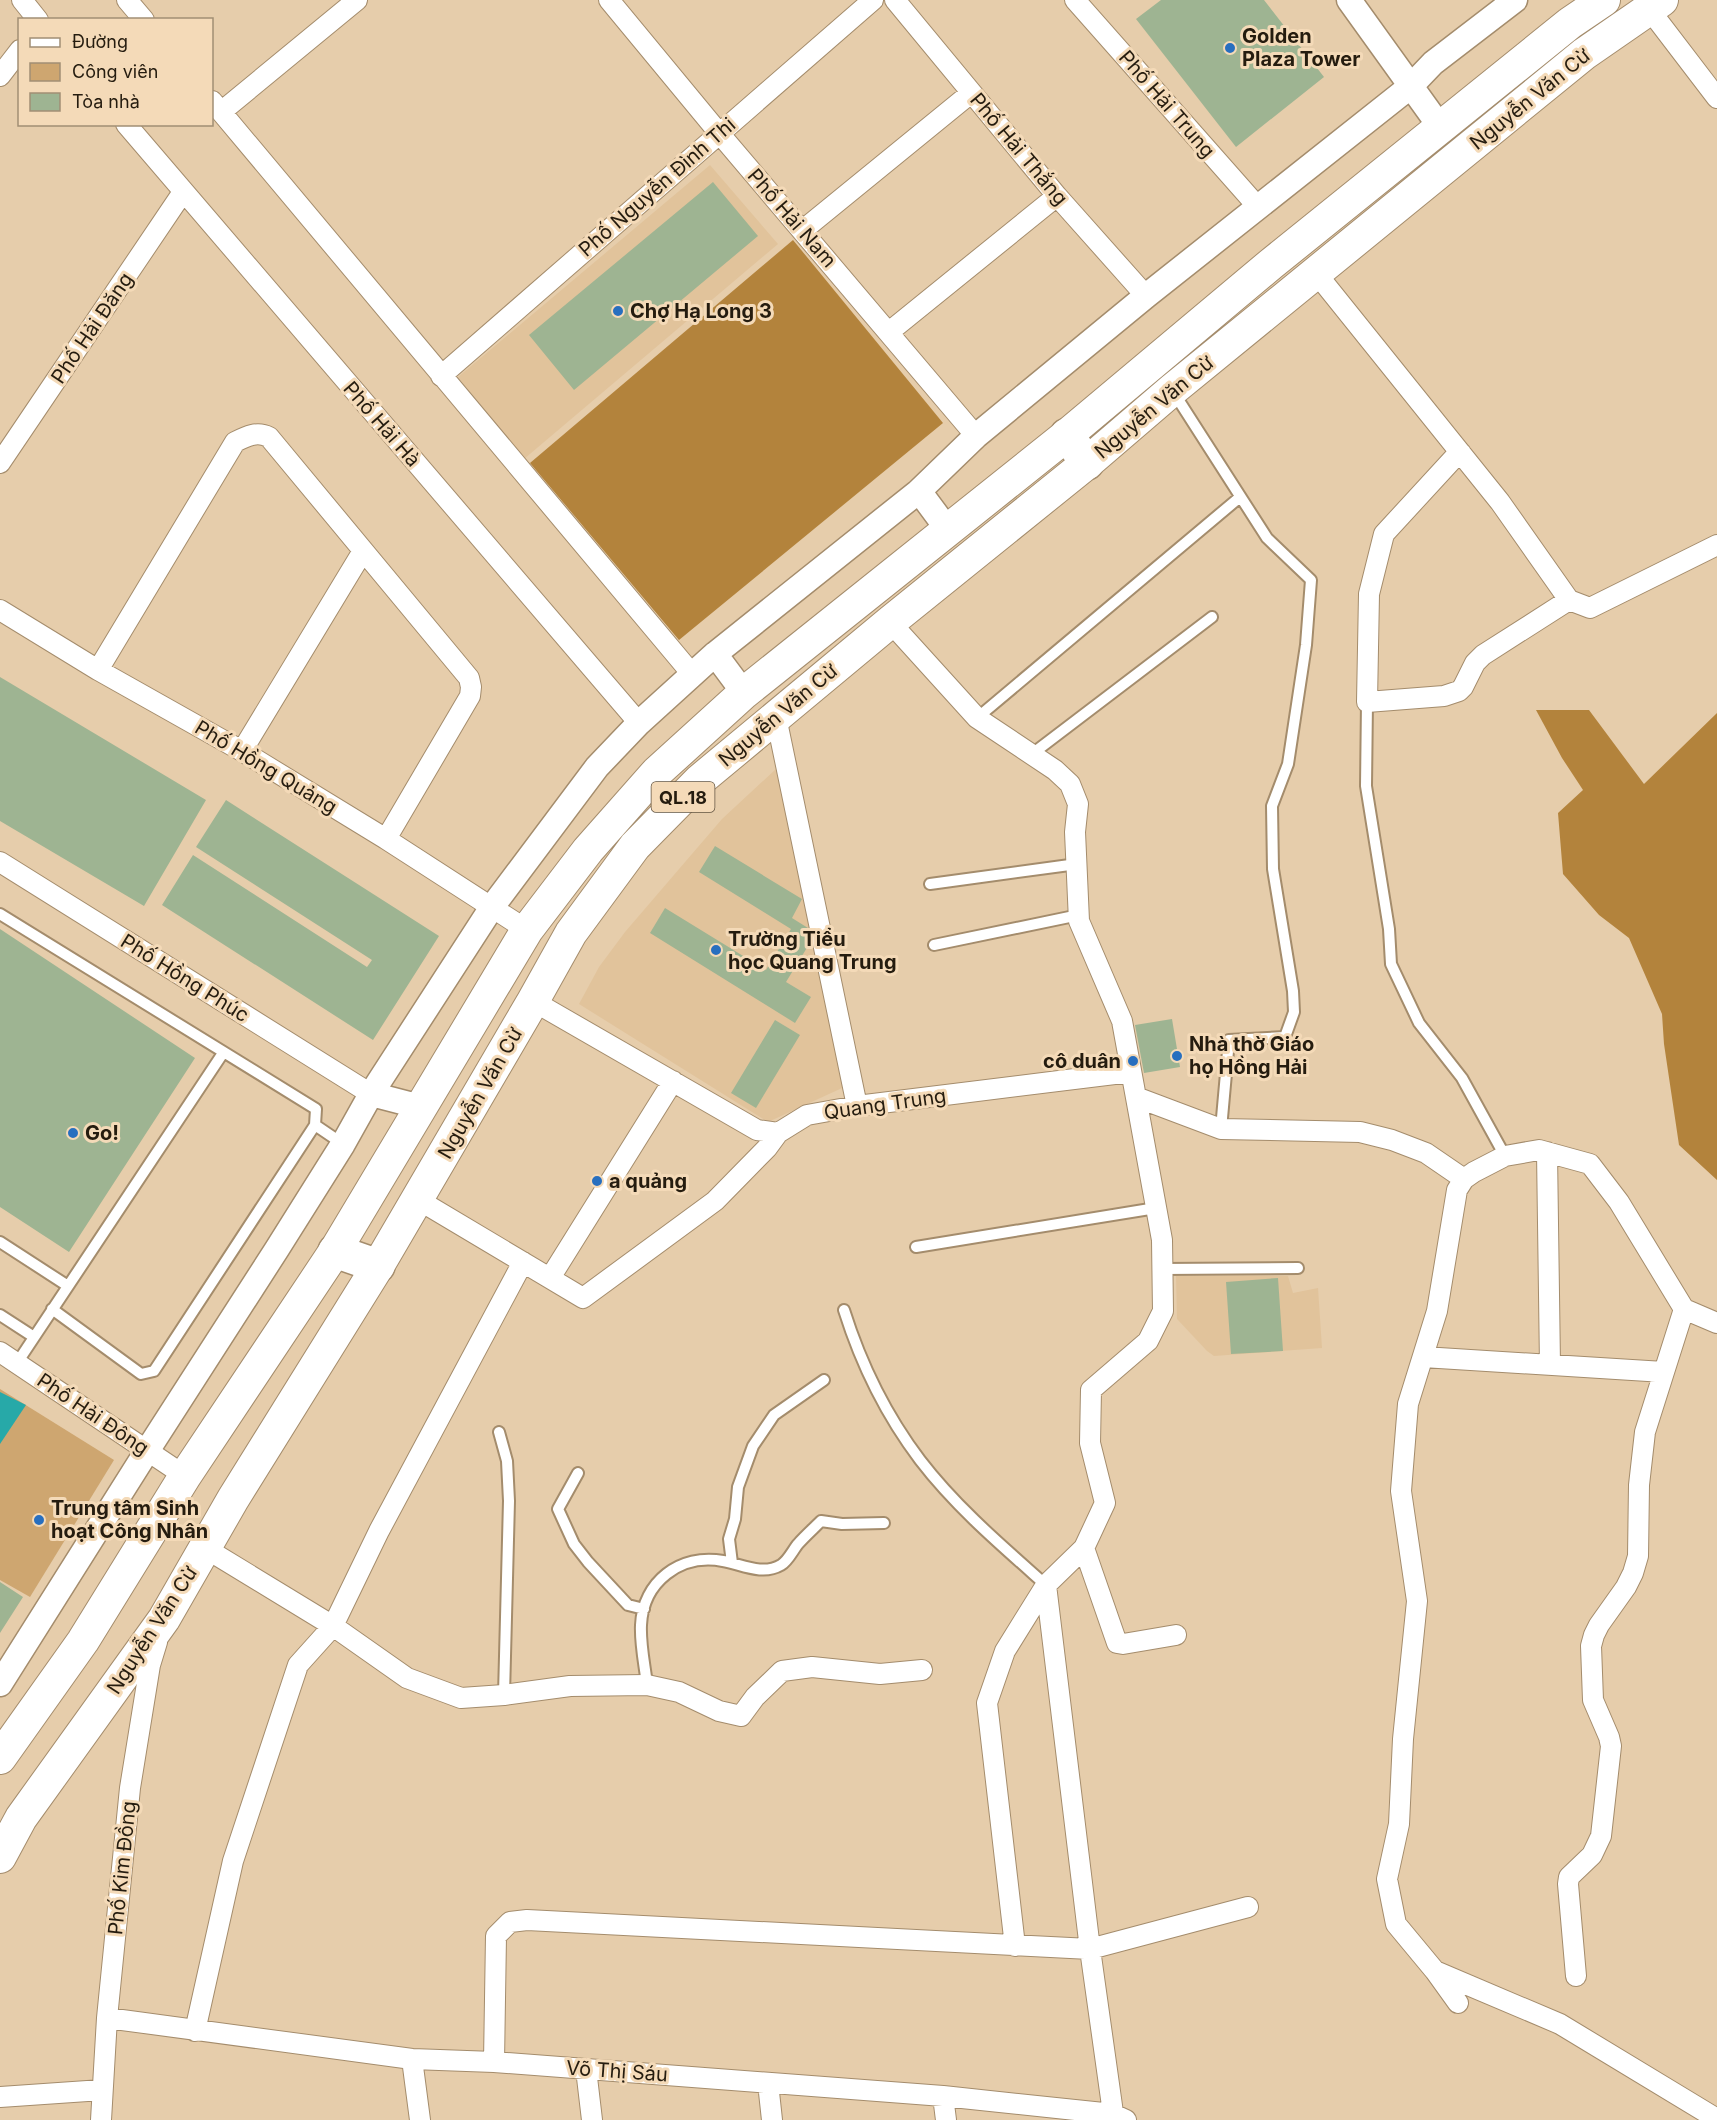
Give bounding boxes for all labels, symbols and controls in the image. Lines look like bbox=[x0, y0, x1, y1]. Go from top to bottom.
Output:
legend bbox=[18, 18, 213, 126]
place label: Golden Plaza Tower bbox=[1242, 24, 1360, 71]
text: Đường bbox=[72, 31, 128, 52]
marker: Golden Plaza Tower bbox=[1223, 41, 1237, 55]
street label: Nguyễn Văn Cừ bbox=[1465, 43, 1595, 155]
street label: Phố Hải Trung bbox=[1114, 46, 1220, 162]
text: Công viên bbox=[72, 61, 158, 82]
street label: Phố Hải Thắng bbox=[965, 88, 1073, 210]
text: Tòa nhà bbox=[72, 91, 140, 112]
street label: Phố Nguyễn Đình Thi bbox=[574, 113, 740, 261]
street label: Phố Hải Nam bbox=[743, 164, 841, 272]
street label: Phố Hải Đăng bbox=[46, 268, 138, 388]
place label: Chợ Hạ Long 3 bbox=[630, 299, 772, 323]
marker: Chợ Hạ Long 3 bbox=[611, 304, 625, 318]
street label: Nguyễn Văn Cừ bbox=[1090, 350, 1218, 464]
street label: Phố Hải Hà bbox=[339, 377, 425, 471]
street label: Nguyễn Văn Cừ bbox=[714, 658, 842, 772]
street label: Phố Hồng Quảng bbox=[191, 715, 341, 819]
road number: QL.18 bbox=[652, 782, 714, 812]
place label: Trường Tiểu học Quang Trung bbox=[728, 927, 897, 974]
street label: Phố Hồng Phúc bbox=[116, 929, 254, 1027]
marker: Trường Tiểu học Quang Trung bbox=[709, 943, 723, 957]
street label: Nguyễn Văn Cừ bbox=[433, 1023, 527, 1163]
place label: Nhà thờ Giáo họ Hồng Hải bbox=[1189, 1032, 1314, 1079]
place label: cô duân bbox=[1043, 1049, 1121, 1073]
marker: Nhà thờ Giáo họ Hồng Hải bbox=[1170, 1049, 1184, 1063]
marker: cô duân bbox=[1126, 1054, 1140, 1068]
street label: Quang Trung bbox=[822, 1084, 948, 1124]
place label: Go! bbox=[85, 1121, 119, 1145]
marker: Go! bbox=[66, 1126, 80, 1140]
place label: a quảng bbox=[609, 1169, 687, 1193]
marker: a quảng bbox=[590, 1174, 604, 1188]
street label: Phố Hải Đông bbox=[33, 1368, 153, 1460]
place label: Trung tâm Sinh hoạt Công Nhân bbox=[51, 1496, 208, 1543]
marker: Trung tâm Sinh hoạt Công Nhân bbox=[32, 1513, 46, 1527]
street label: Nguyễn Văn Cừ bbox=[102, 1562, 202, 1698]
street label: Phố Kim Đồng bbox=[103, 1800, 141, 1936]
street label: Võ Thị Sáu bbox=[565, 2055, 669, 2087]

